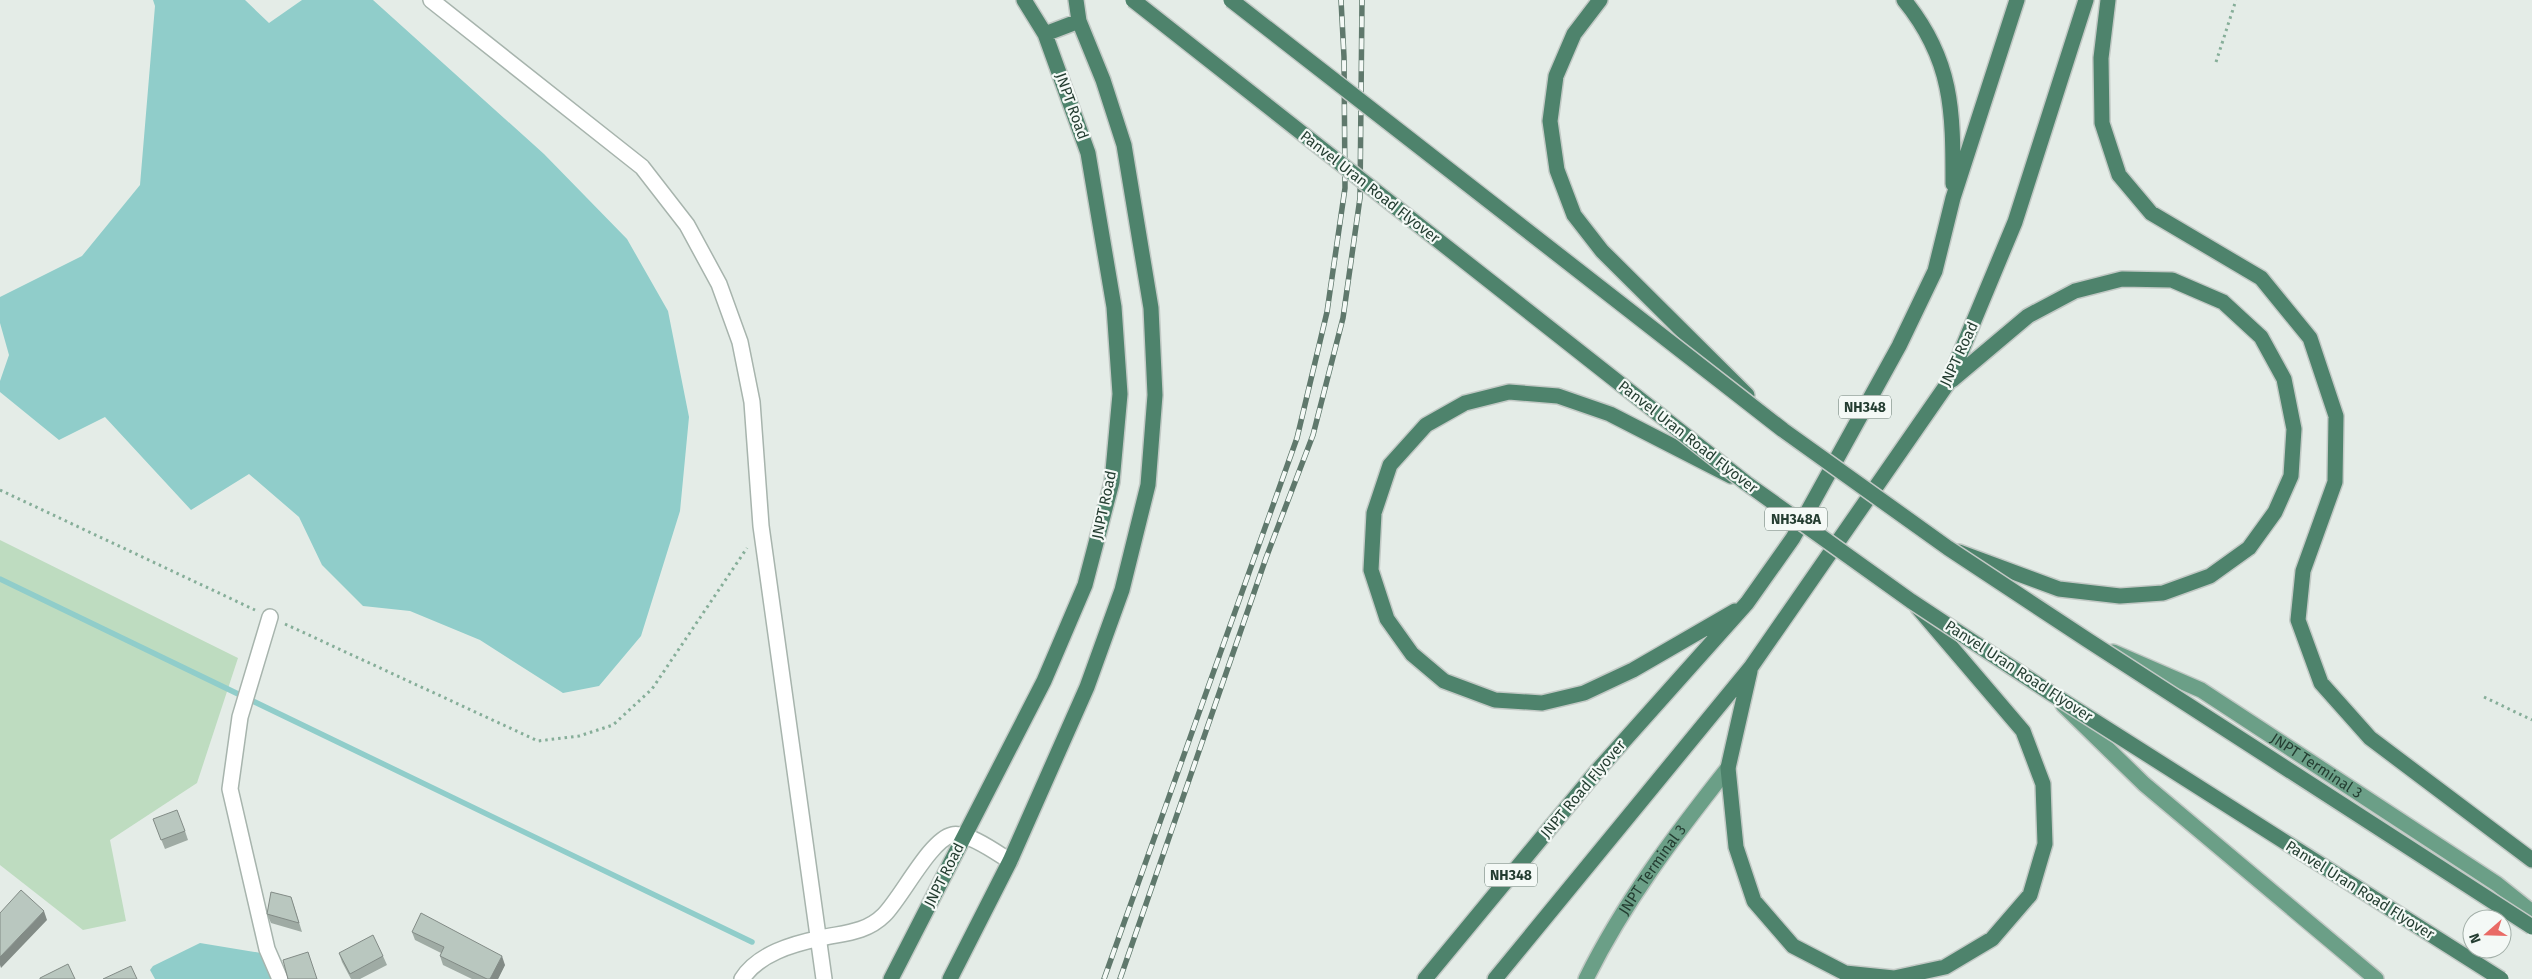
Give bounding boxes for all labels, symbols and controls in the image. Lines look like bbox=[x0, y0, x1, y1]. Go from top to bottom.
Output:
street label: JNPT Road bbox=[1052, 70, 1092, 142]
street label: Panvel Uran Road Flyover bbox=[1297, 127, 1443, 247]
street label: JNPT Road bbox=[1936, 319, 1982, 389]
street label: Panvel Uran Road Flyover bbox=[1615, 377, 1761, 497]
road number: NH348 bbox=[1839, 396, 1891, 418]
street label: JNPT Road bbox=[1088, 469, 1120, 541]
road number: NH348A bbox=[1765, 508, 1827, 530]
street label: Panvel Uran Road Flyover bbox=[1942, 617, 2096, 726]
street label: JNPT Terminal 3 bbox=[2267, 729, 2366, 802]
street label: JNPT Road Flyover bbox=[1537, 736, 1629, 842]
street label: JNPT Terminal 3 bbox=[1615, 821, 1690, 918]
street label: Panvel Uran Road Flyover bbox=[2282, 837, 2438, 943]
street label: JNPT Road bbox=[920, 840, 968, 910]
road number: NH348 bbox=[1485, 864, 1537, 886]
north arrow bbox=[2462, 909, 2512, 959]
text: N bbox=[2466, 931, 2485, 946]

